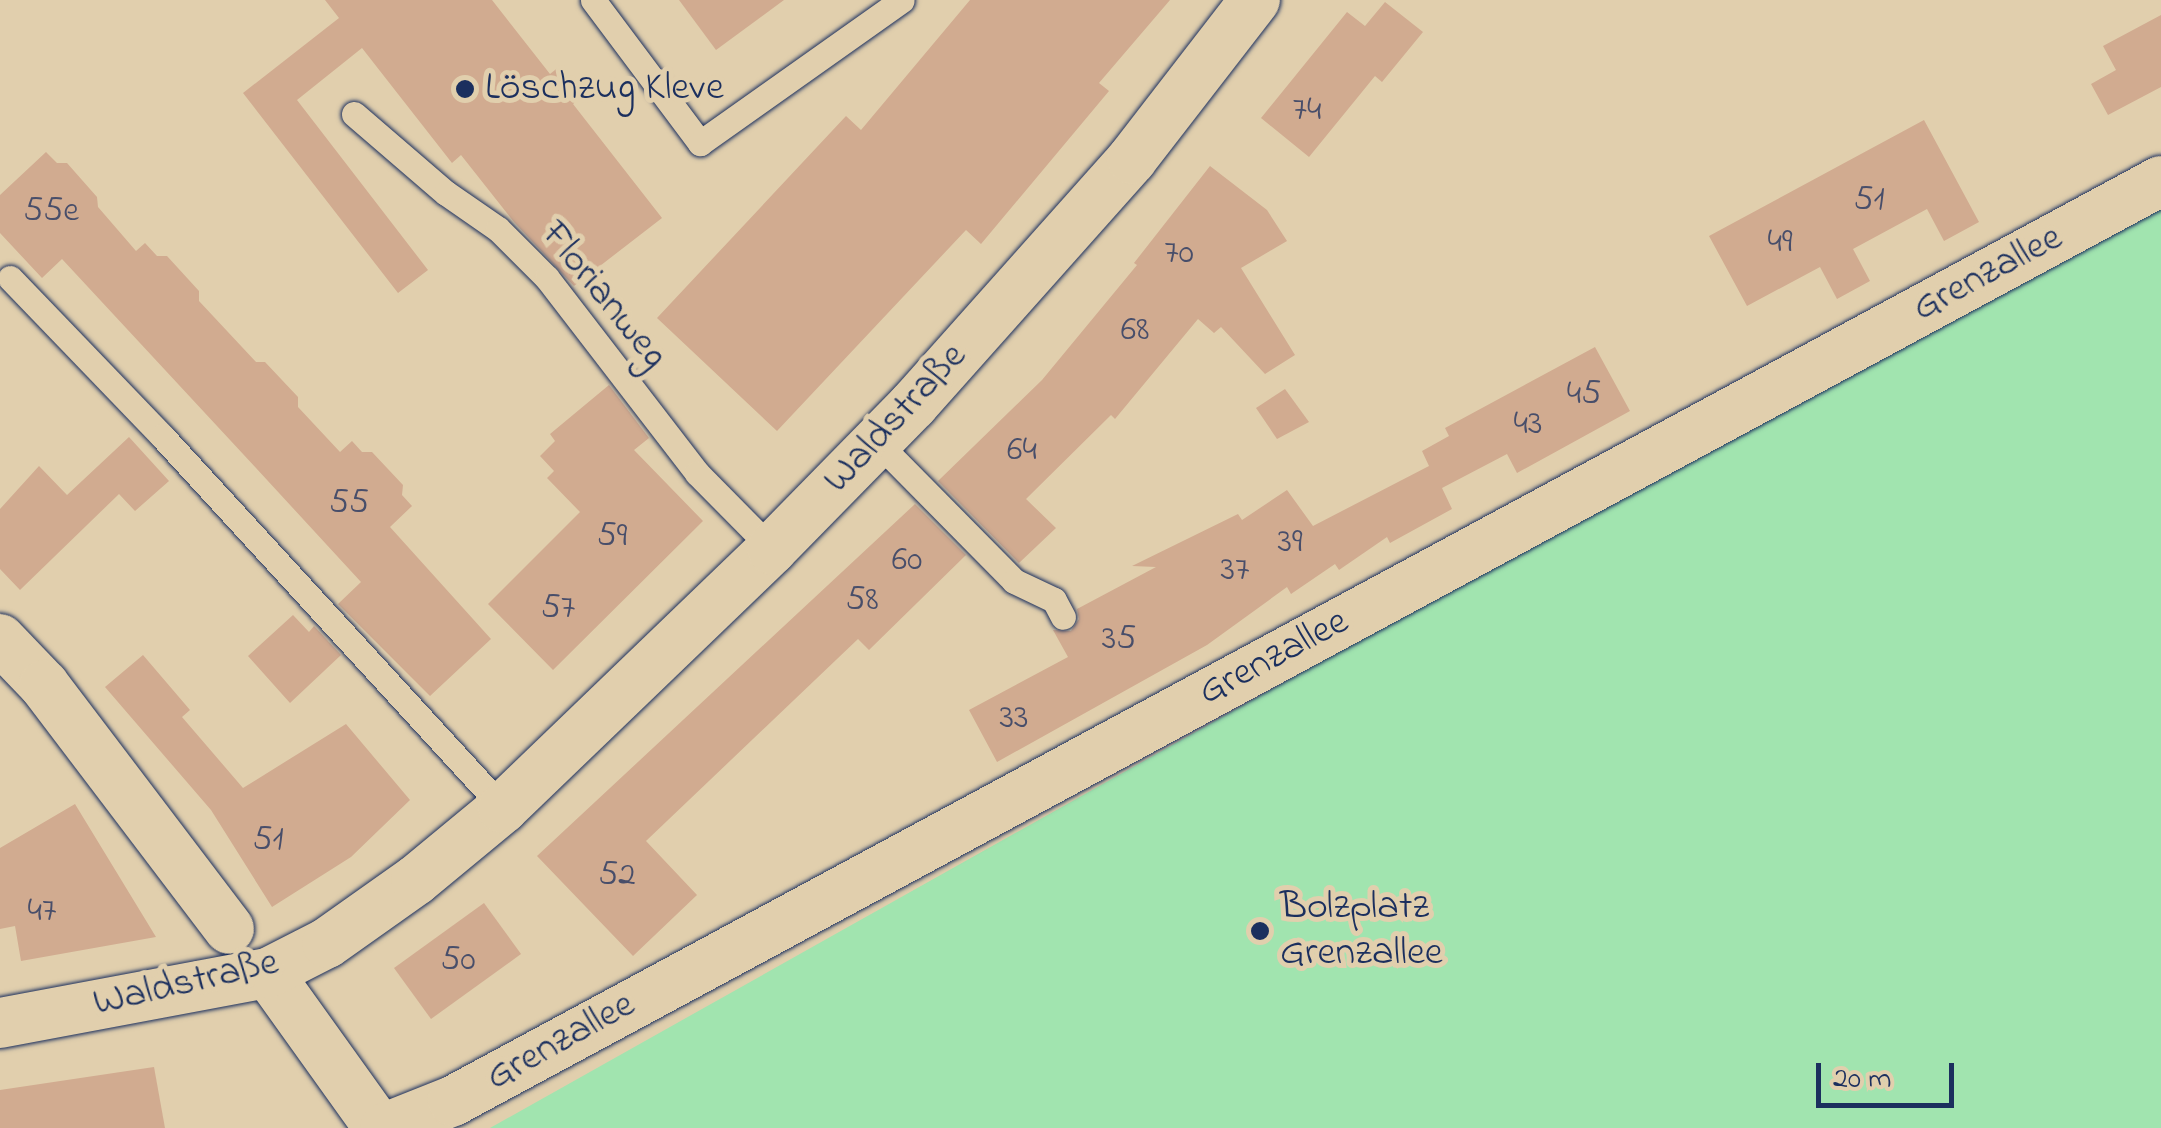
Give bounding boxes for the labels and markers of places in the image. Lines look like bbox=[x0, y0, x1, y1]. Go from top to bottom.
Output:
place label: Löschzug Kleve bbox=[485, 65, 724, 113]
marker: Löschzug Kleve bbox=[454, 78, 476, 100]
place label: Bolzplatz Grenzallee bbox=[1280, 884, 1443, 978]
marker: Bolzplatz Grenzallee bbox=[1249, 920, 1271, 942]

